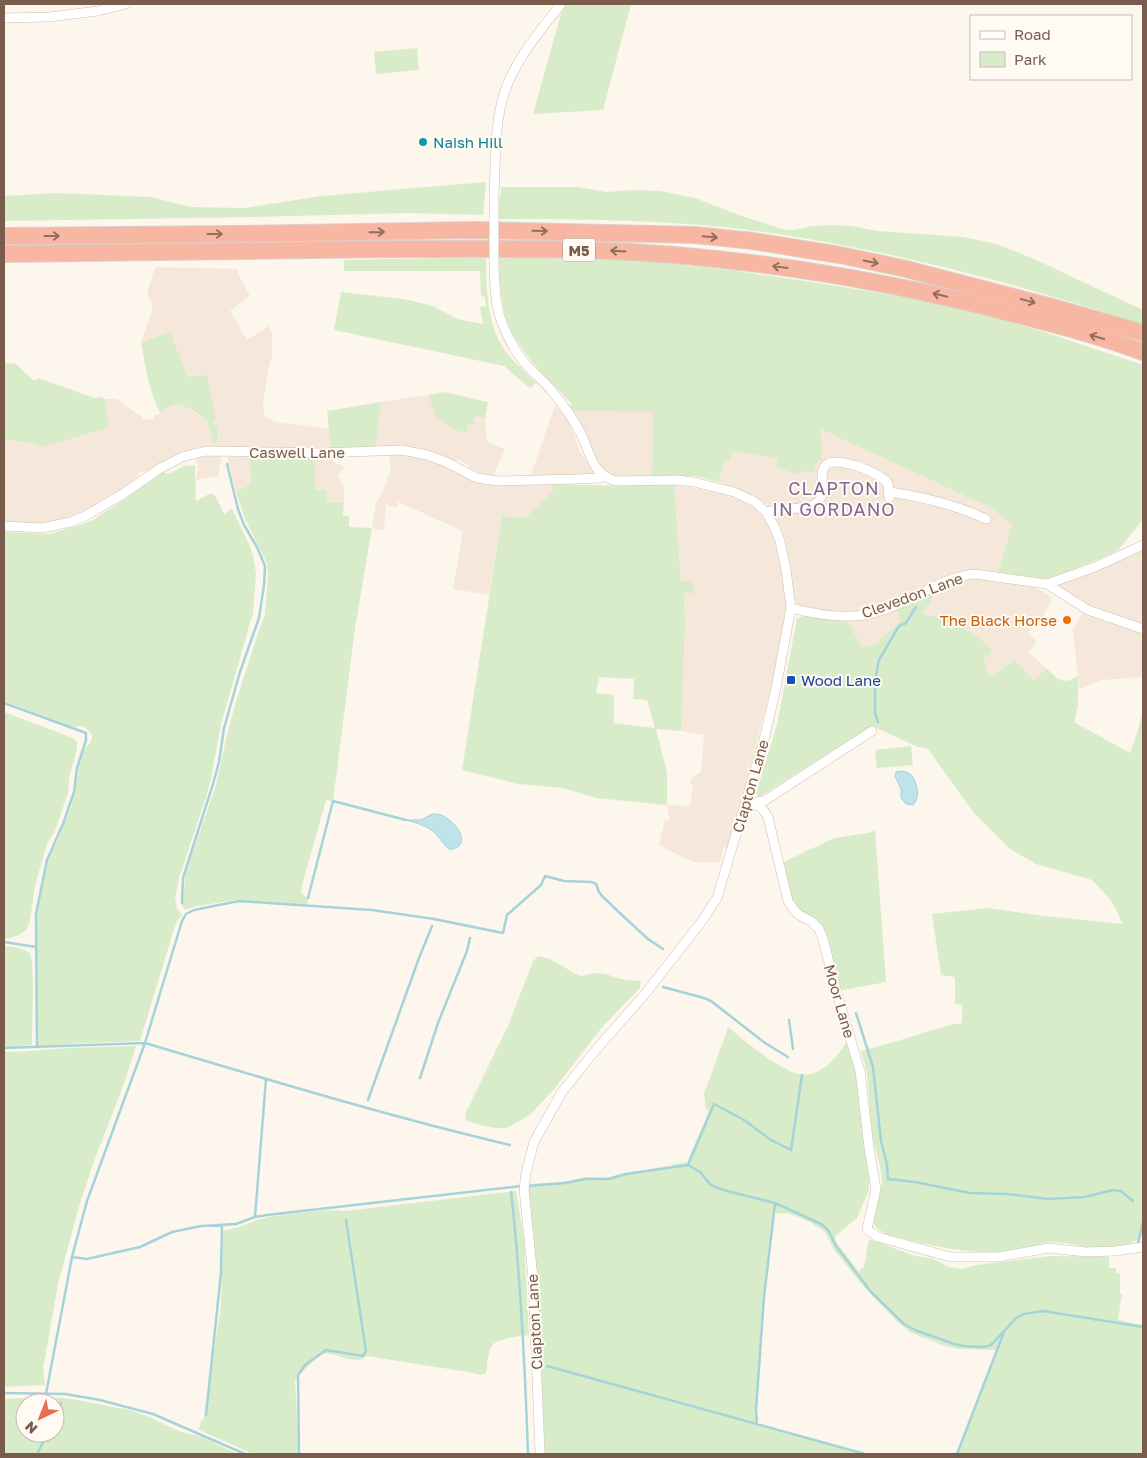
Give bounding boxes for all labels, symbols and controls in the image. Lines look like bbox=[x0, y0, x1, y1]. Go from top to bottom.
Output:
legend bbox=[970, 15, 1132, 80]
text: Road bbox=[1014, 25, 1051, 43]
text: Park bbox=[1014, 50, 1047, 68]
place label: Naish Hill bbox=[433, 133, 503, 151]
marker: Naish Hill bbox=[417, 136, 429, 148]
one-way arrow bbox=[369, 227, 385, 237]
one-way arrow bbox=[532, 227, 548, 236]
one-way arrow bbox=[207, 230, 223, 239]
one-way arrow bbox=[44, 231, 60, 241]
one-way arrow bbox=[702, 232, 718, 241]
road number: M5 bbox=[563, 238, 595, 262]
one-way arrow bbox=[610, 247, 626, 256]
one-way arrow bbox=[862, 257, 878, 267]
one-way arrow bbox=[772, 262, 788, 272]
one-way arrow bbox=[932, 290, 948, 299]
one-way arrow bbox=[1020, 297, 1036, 306]
one-way arrow bbox=[1089, 332, 1105, 341]
street label: Caswell Lane bbox=[249, 443, 345, 461]
district label: CLAPTON IN GORDANO bbox=[772, 477, 896, 520]
street label: Clevedon Lane bbox=[859, 568, 965, 622]
place label: The Black Horse bbox=[939, 611, 1057, 629]
marker: The Black Horse bbox=[1061, 614, 1073, 626]
place label: Wood Lane bbox=[801, 671, 881, 689]
marker: Wood Lane bbox=[785, 674, 797, 686]
street label: Clapton Lane bbox=[728, 737, 772, 835]
street label: Moor Lane bbox=[821, 962, 859, 1040]
street label: Clapton Lane bbox=[522, 1273, 545, 1370]
north arrow bbox=[15, 1393, 65, 1443]
text: N bbox=[21, 1418, 40, 1438]

